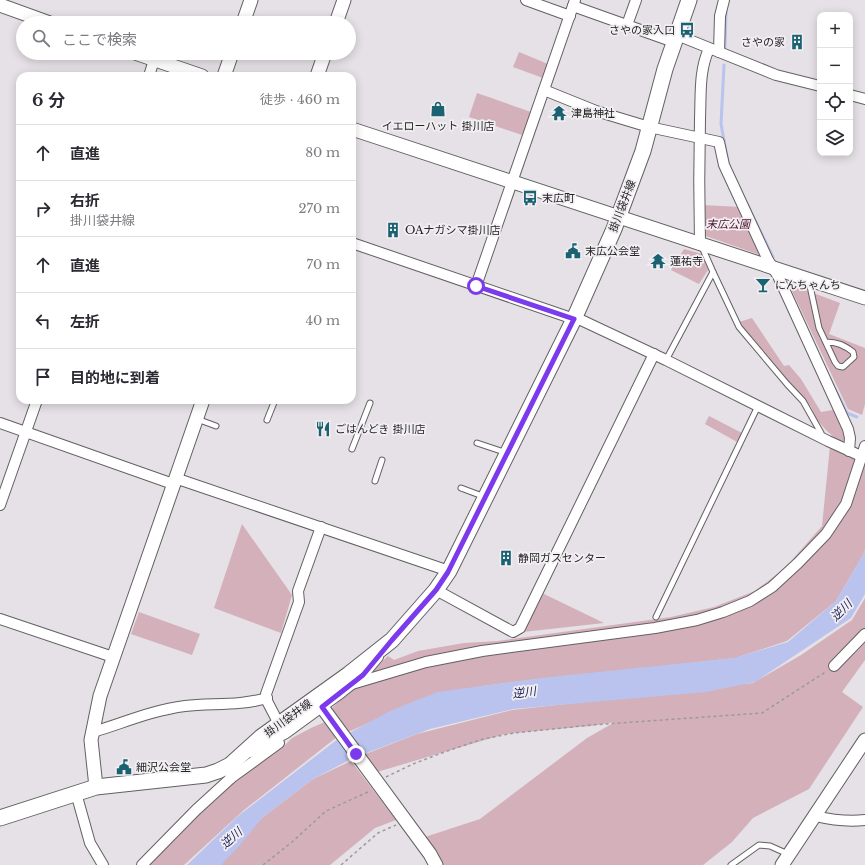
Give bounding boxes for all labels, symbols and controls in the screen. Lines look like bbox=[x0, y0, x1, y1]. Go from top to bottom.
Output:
map controls bbox=[817, 12, 853, 156]
button: + bbox=[817, 12, 853, 48]
search box bbox=[16, 16, 356, 60]
bus stop icon: さやの家入口 bbox=[678, 21, 696, 39]
place label: さやの家入口 bbox=[609, 23, 675, 37]
icon: search bbox=[30, 27, 52, 49]
text: ここで検索 bbox=[62, 30, 137, 49]
building icon: さやの家 bbox=[788, 33, 806, 51]
place label: さやの家 bbox=[741, 35, 785, 49]
button: − bbox=[817, 48, 853, 84]
button: locate bbox=[817, 84, 853, 120]
text: 6 分 bbox=[32, 90, 65, 111]
text: 徒歩 · 460 m bbox=[260, 91, 340, 108]
shop icon: イエローハット 掛川店 bbox=[429, 100, 447, 118]
temple icon: 津島神社 bbox=[550, 104, 568, 122]
place label: 津島神社 bbox=[571, 106, 615, 120]
place label: イエローハット 掛川店 bbox=[382, 119, 494, 133]
button: layers bbox=[817, 120, 853, 156]
icon: ahead bbox=[32, 142, 54, 164]
text: 直進 bbox=[70, 144, 100, 163]
text: 80 m bbox=[305, 144, 340, 161]
street label: 掛川袋井線 bbox=[606, 178, 638, 234]
bus stop icon: 末広町 bbox=[521, 189, 539, 207]
text: 右折 bbox=[70, 191, 100, 210]
place label: 末広町 bbox=[542, 191, 575, 205]
icon: right bbox=[32, 198, 54, 220]
text: 270 m bbox=[299, 200, 340, 217]
text: 掛川袋井線 bbox=[70, 212, 135, 229]
park label: 末広公園 bbox=[706, 217, 752, 231]
building icon: OAナガシマ掛川店 bbox=[384, 221, 402, 239]
place label: OAナガシマ掛川店 bbox=[405, 223, 501, 237]
public building icon: 末広公会堂 bbox=[564, 242, 582, 260]
place label: 末広公会堂 bbox=[585, 244, 640, 258]
temple icon: 蓮祐寺 bbox=[649, 252, 667, 270]
icon: ahead bbox=[32, 254, 54, 276]
place label: 蓮祐寺 bbox=[670, 254, 703, 268]
text: 直進 bbox=[70, 256, 100, 275]
text: 70 m bbox=[307, 256, 340, 273]
bar icon: にんちゃんち bbox=[754, 276, 772, 294]
route start bbox=[467, 277, 485, 295]
place label: にんちゃんち bbox=[775, 278, 841, 292]
icon: left bbox=[32, 310, 54, 332]
text: 左折 bbox=[70, 312, 100, 331]
text: 40 m bbox=[305, 312, 340, 329]
icon: arrive bbox=[32, 366, 54, 388]
text: 目的地に到着 bbox=[70, 368, 160, 387]
restaurant icon: ごはんどき 掛川店 bbox=[314, 420, 332, 438]
place label: ごはんどき 掛川店 bbox=[335, 422, 426, 436]
building icon: 静岡ガスセンター bbox=[497, 549, 515, 567]
place label: 静岡ガスセンター bbox=[518, 551, 606, 565]
water label: 逆川 bbox=[827, 595, 856, 624]
water label: 逆川 bbox=[511, 683, 539, 701]
street label: 掛川袋井線 bbox=[262, 696, 314, 740]
route end bbox=[347, 745, 365, 763]
public building icon: 細沢公会堂 bbox=[115, 758, 133, 776]
place label: 細沢公会堂 bbox=[136, 760, 191, 774]
water label: 逆川 bbox=[217, 823, 246, 852]

